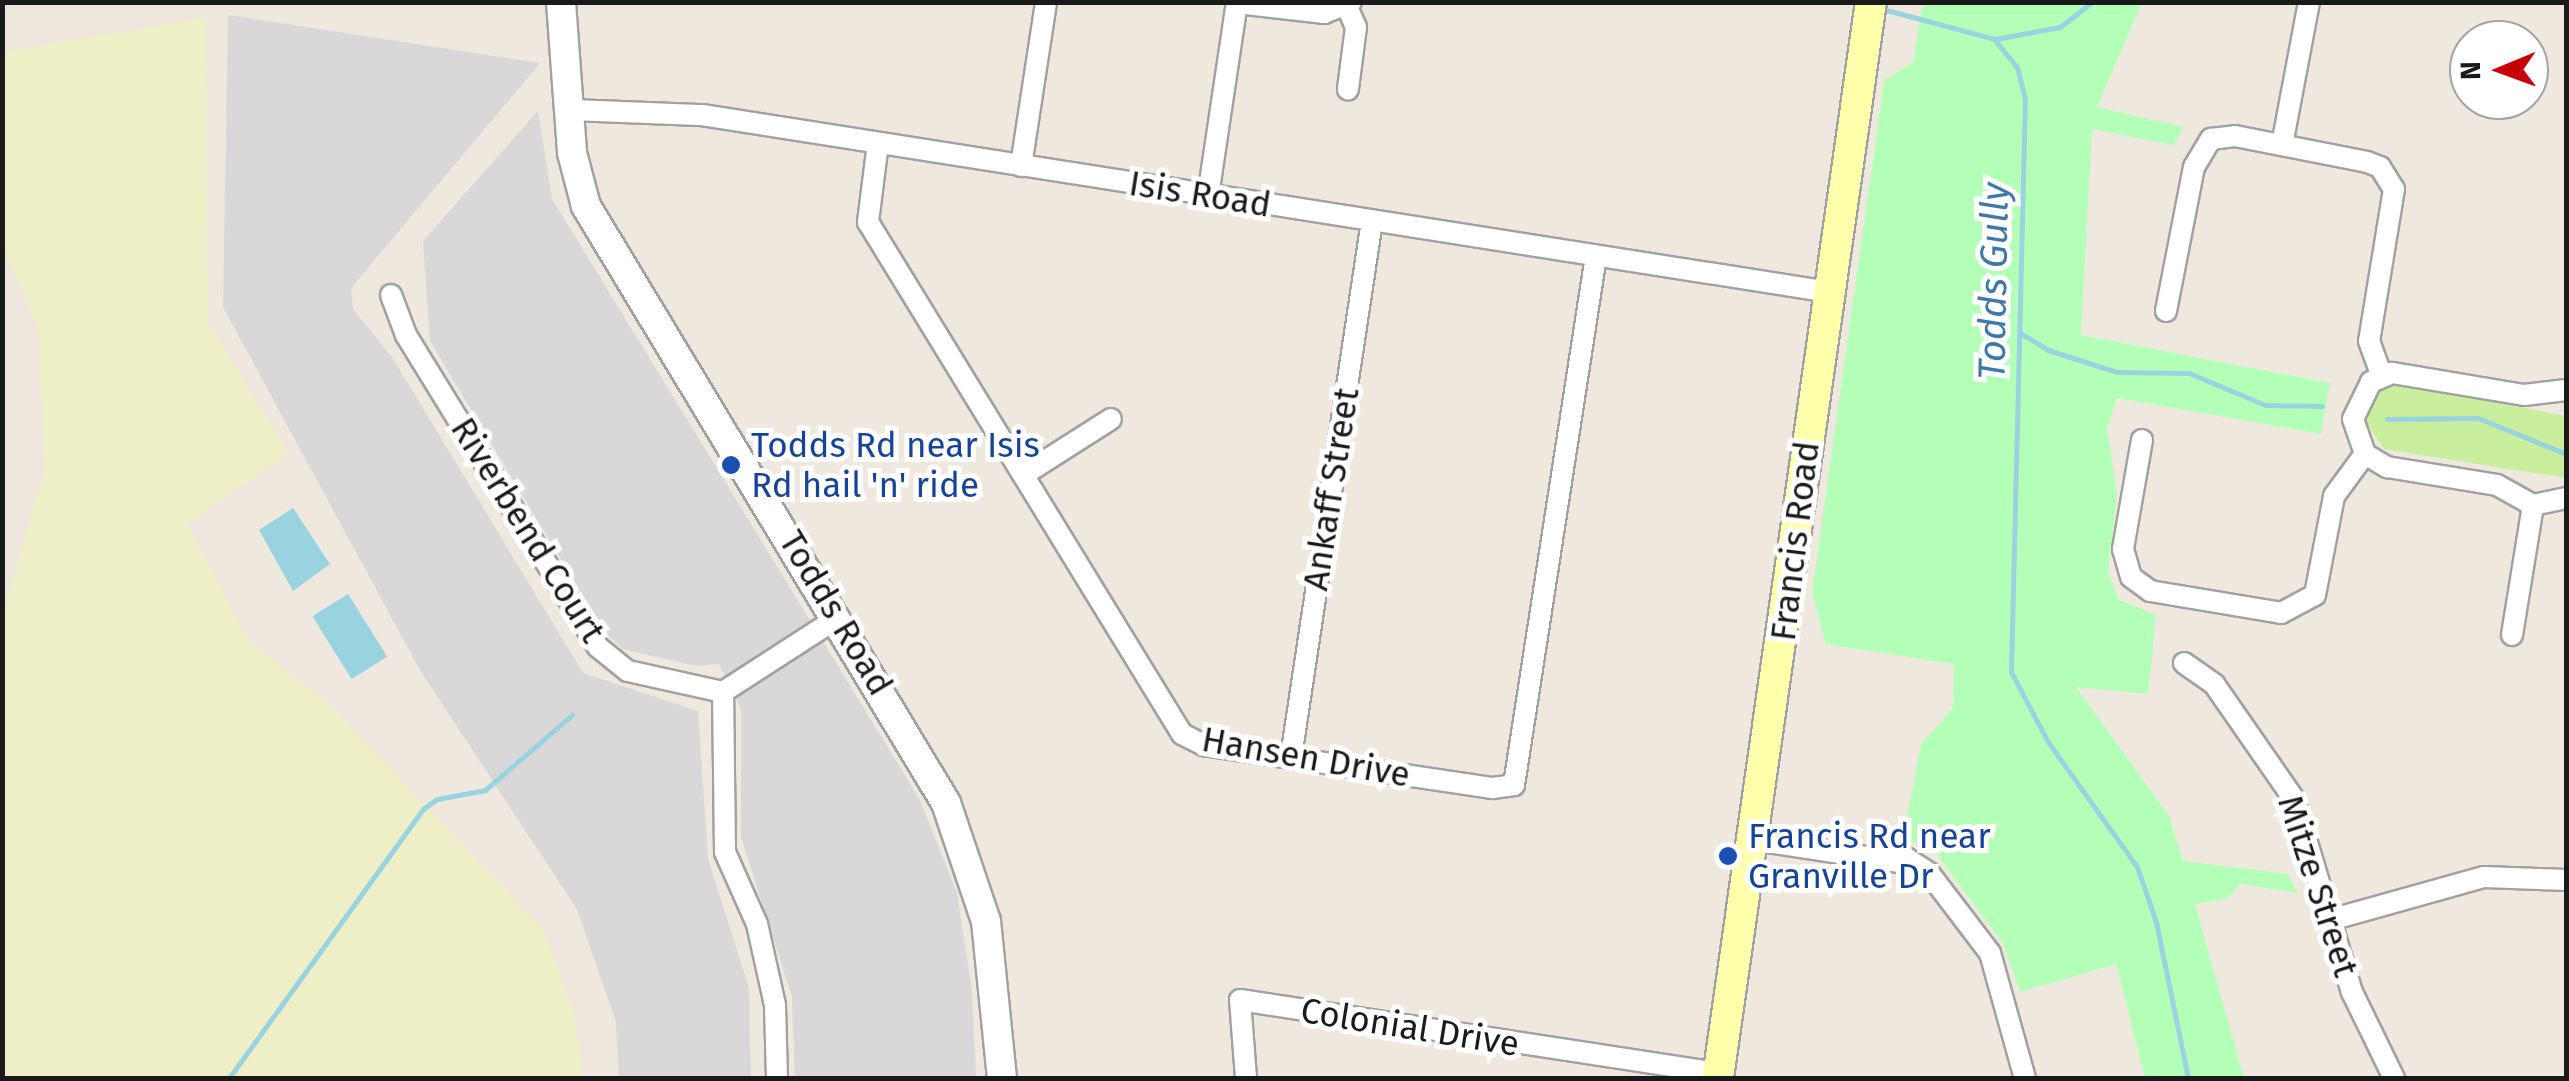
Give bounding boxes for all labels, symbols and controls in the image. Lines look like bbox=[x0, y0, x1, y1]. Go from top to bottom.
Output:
north arrow bbox=[2449, 20, 2549, 120]
text: N bbox=[2454, 61, 2487, 80]
street label: Isis Road bbox=[1126, 162, 1274, 226]
water label: Todds Gully bbox=[1969, 182, 2019, 380]
street label: Ankaff Street bbox=[1294, 385, 1368, 593]
street label: Riverbend Court bbox=[442, 410, 614, 650]
place label: Todds Rd near Isis Rd hail 'n' ride bbox=[751, 424, 1040, 506]
street label: Francis Road bbox=[1762, 439, 1828, 643]
marker: Todds Rd near Isis Rd hail 'n' ride bbox=[720, 454, 742, 476]
street label: Todds Road bbox=[770, 523, 902, 703]
street label: Hansen Drive bbox=[1199, 718, 1413, 796]
street label: Mitze Street bbox=[2269, 790, 2367, 982]
place label: Francis Rd near Granville Dr bbox=[1748, 815, 1991, 897]
marker: Francis Rd near Granville Dr bbox=[1717, 845, 1739, 867]
street label: Colonial Drive bbox=[1298, 989, 1522, 1065]

